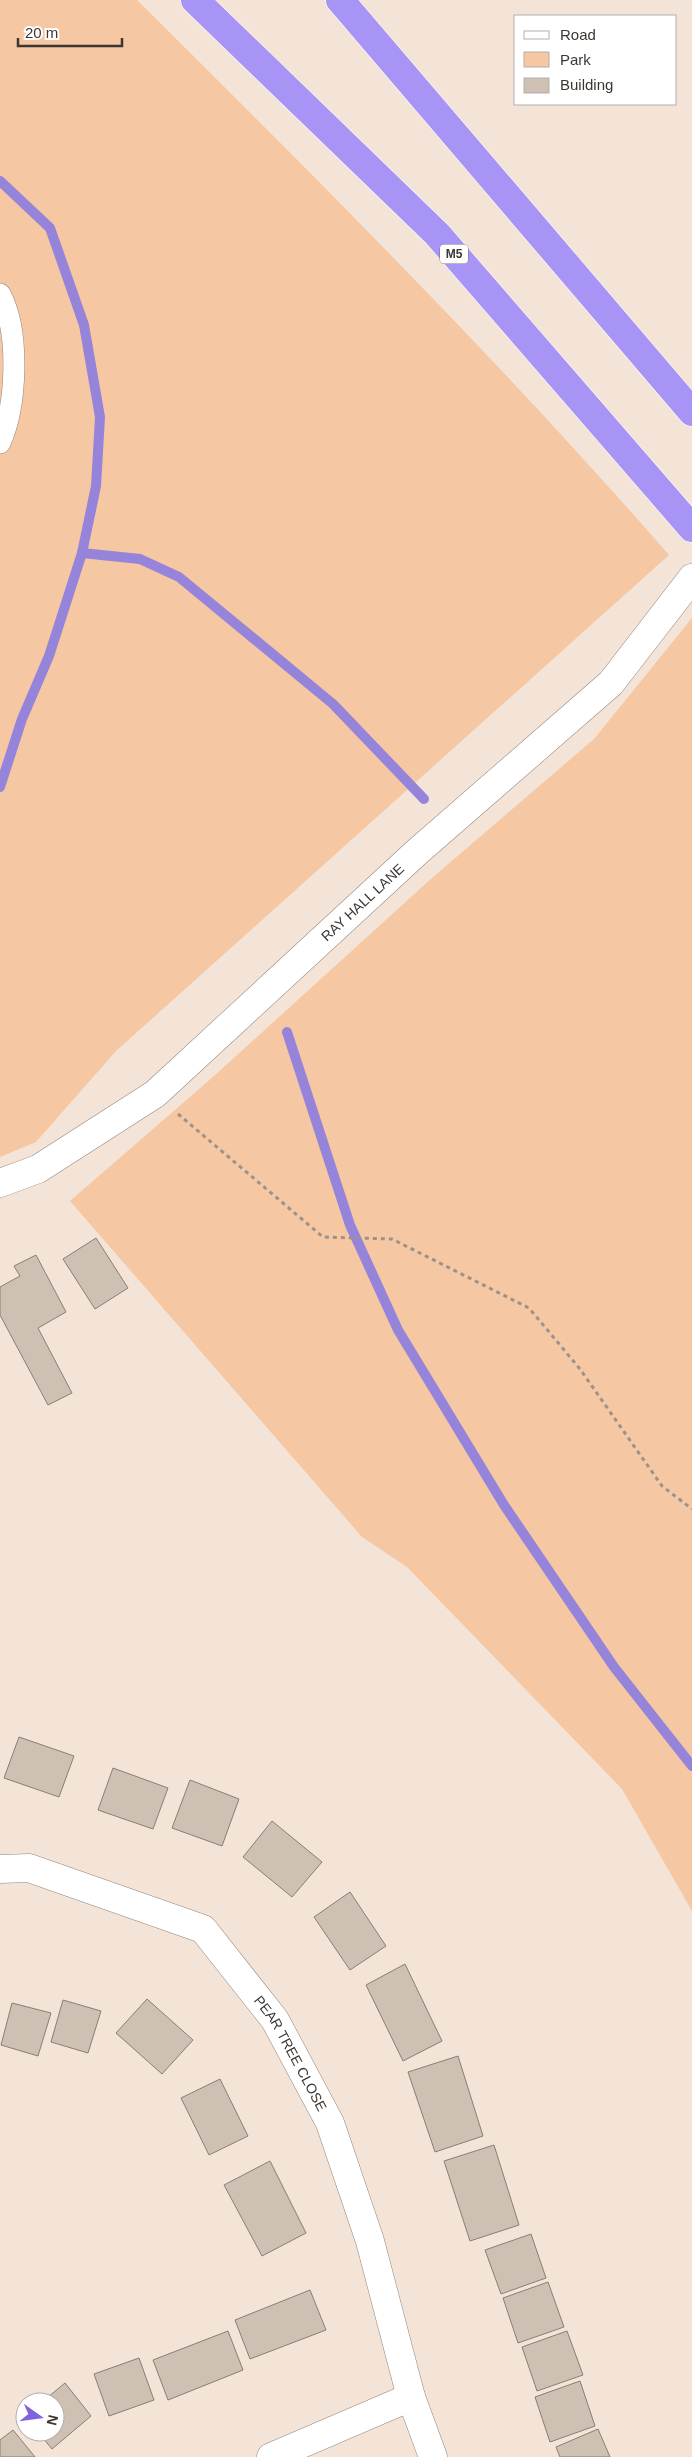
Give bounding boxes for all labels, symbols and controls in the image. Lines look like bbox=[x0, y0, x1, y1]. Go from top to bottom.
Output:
scale bar bbox=[18, 15, 121, 47]
legend bbox=[514, 15, 677, 105]
text: 20 m bbox=[25, 24, 58, 41]
text: Road bbox=[560, 26, 596, 43]
text: Park bbox=[560, 51, 591, 68]
text: Building bbox=[560, 76, 613, 93]
road number: M5 bbox=[440, 244, 468, 264]
street label: RAY HALL LANE bbox=[318, 860, 407, 944]
street label: PEAR TREE CLOSE bbox=[251, 1993, 330, 2114]
north arrow bbox=[15, 2392, 65, 2442]
text: N bbox=[44, 2413, 62, 2427]

